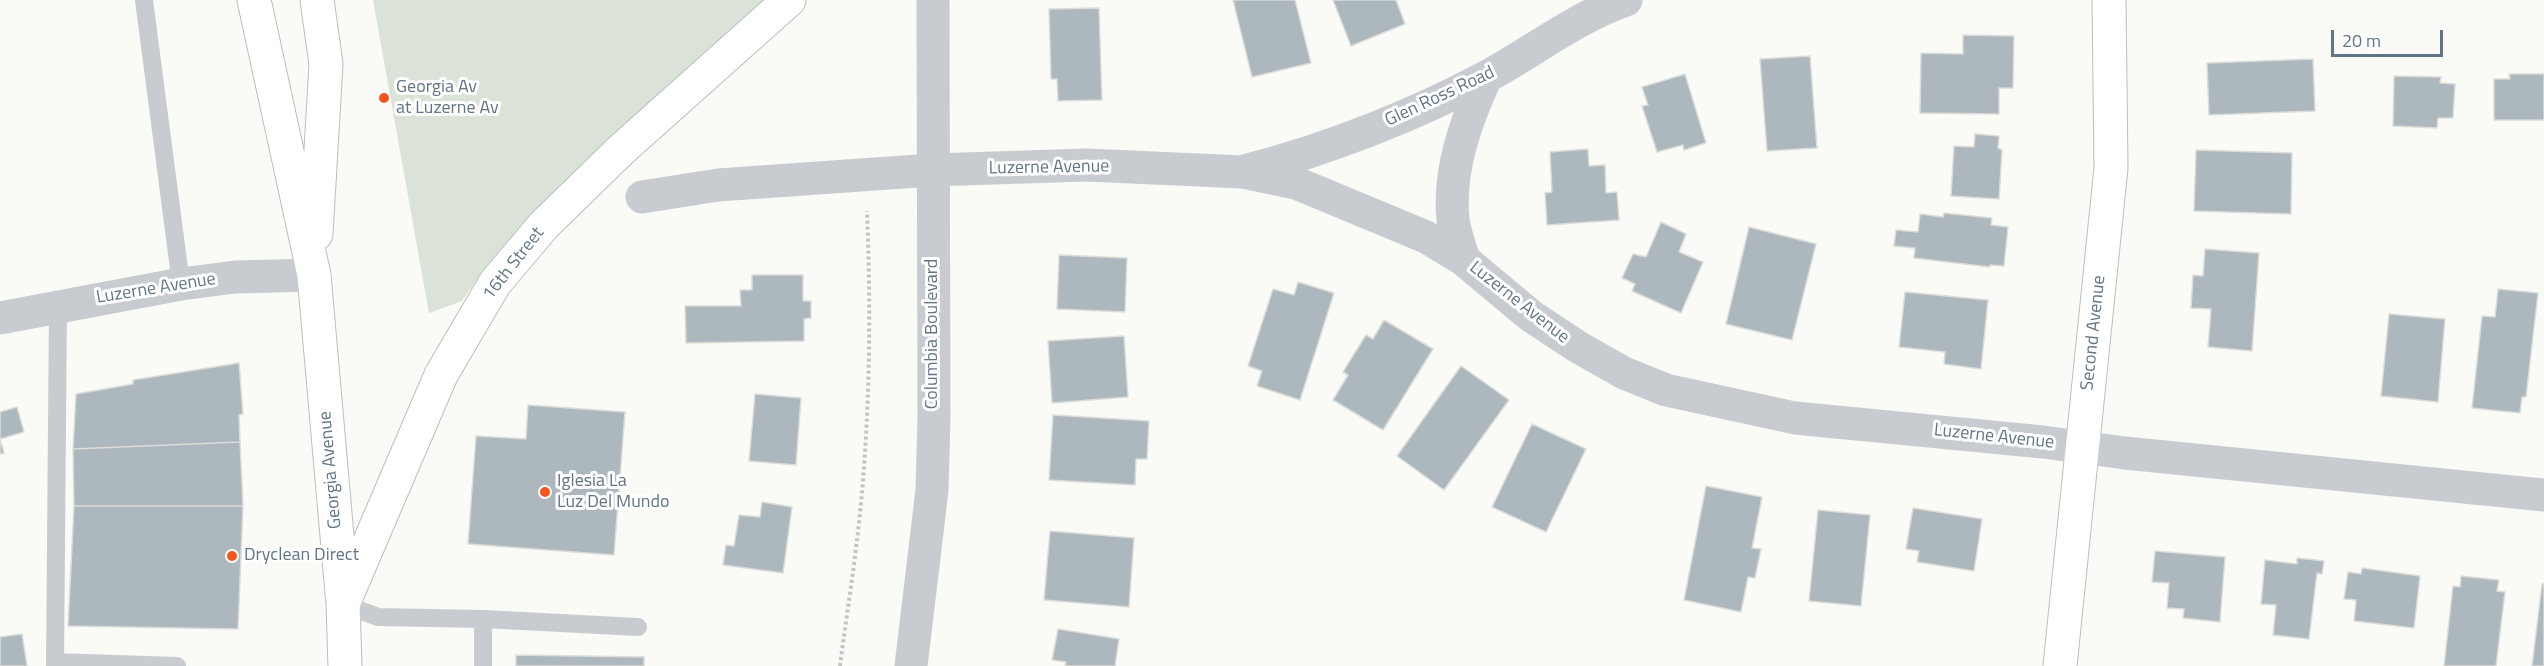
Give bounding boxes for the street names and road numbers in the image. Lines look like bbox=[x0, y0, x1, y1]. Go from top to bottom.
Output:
street label: Glen Ross Road bbox=[1382, 62, 1498, 132]
street label: Luzerne Avenue bbox=[989, 156, 1109, 180]
street label: 16th Street bbox=[479, 223, 549, 305]
street label: Luzerne Avenue bbox=[1465, 257, 1573, 349]
street label: Columbia Boulevard bbox=[922, 259, 944, 409]
street label: Luzerne Avenue bbox=[95, 269, 217, 309]
street label: Second Avenue bbox=[2077, 274, 2111, 392]
street label: Georgia Avenue bbox=[315, 410, 347, 530]
street label: Luzerne Avenue bbox=[1933, 420, 2055, 454]

